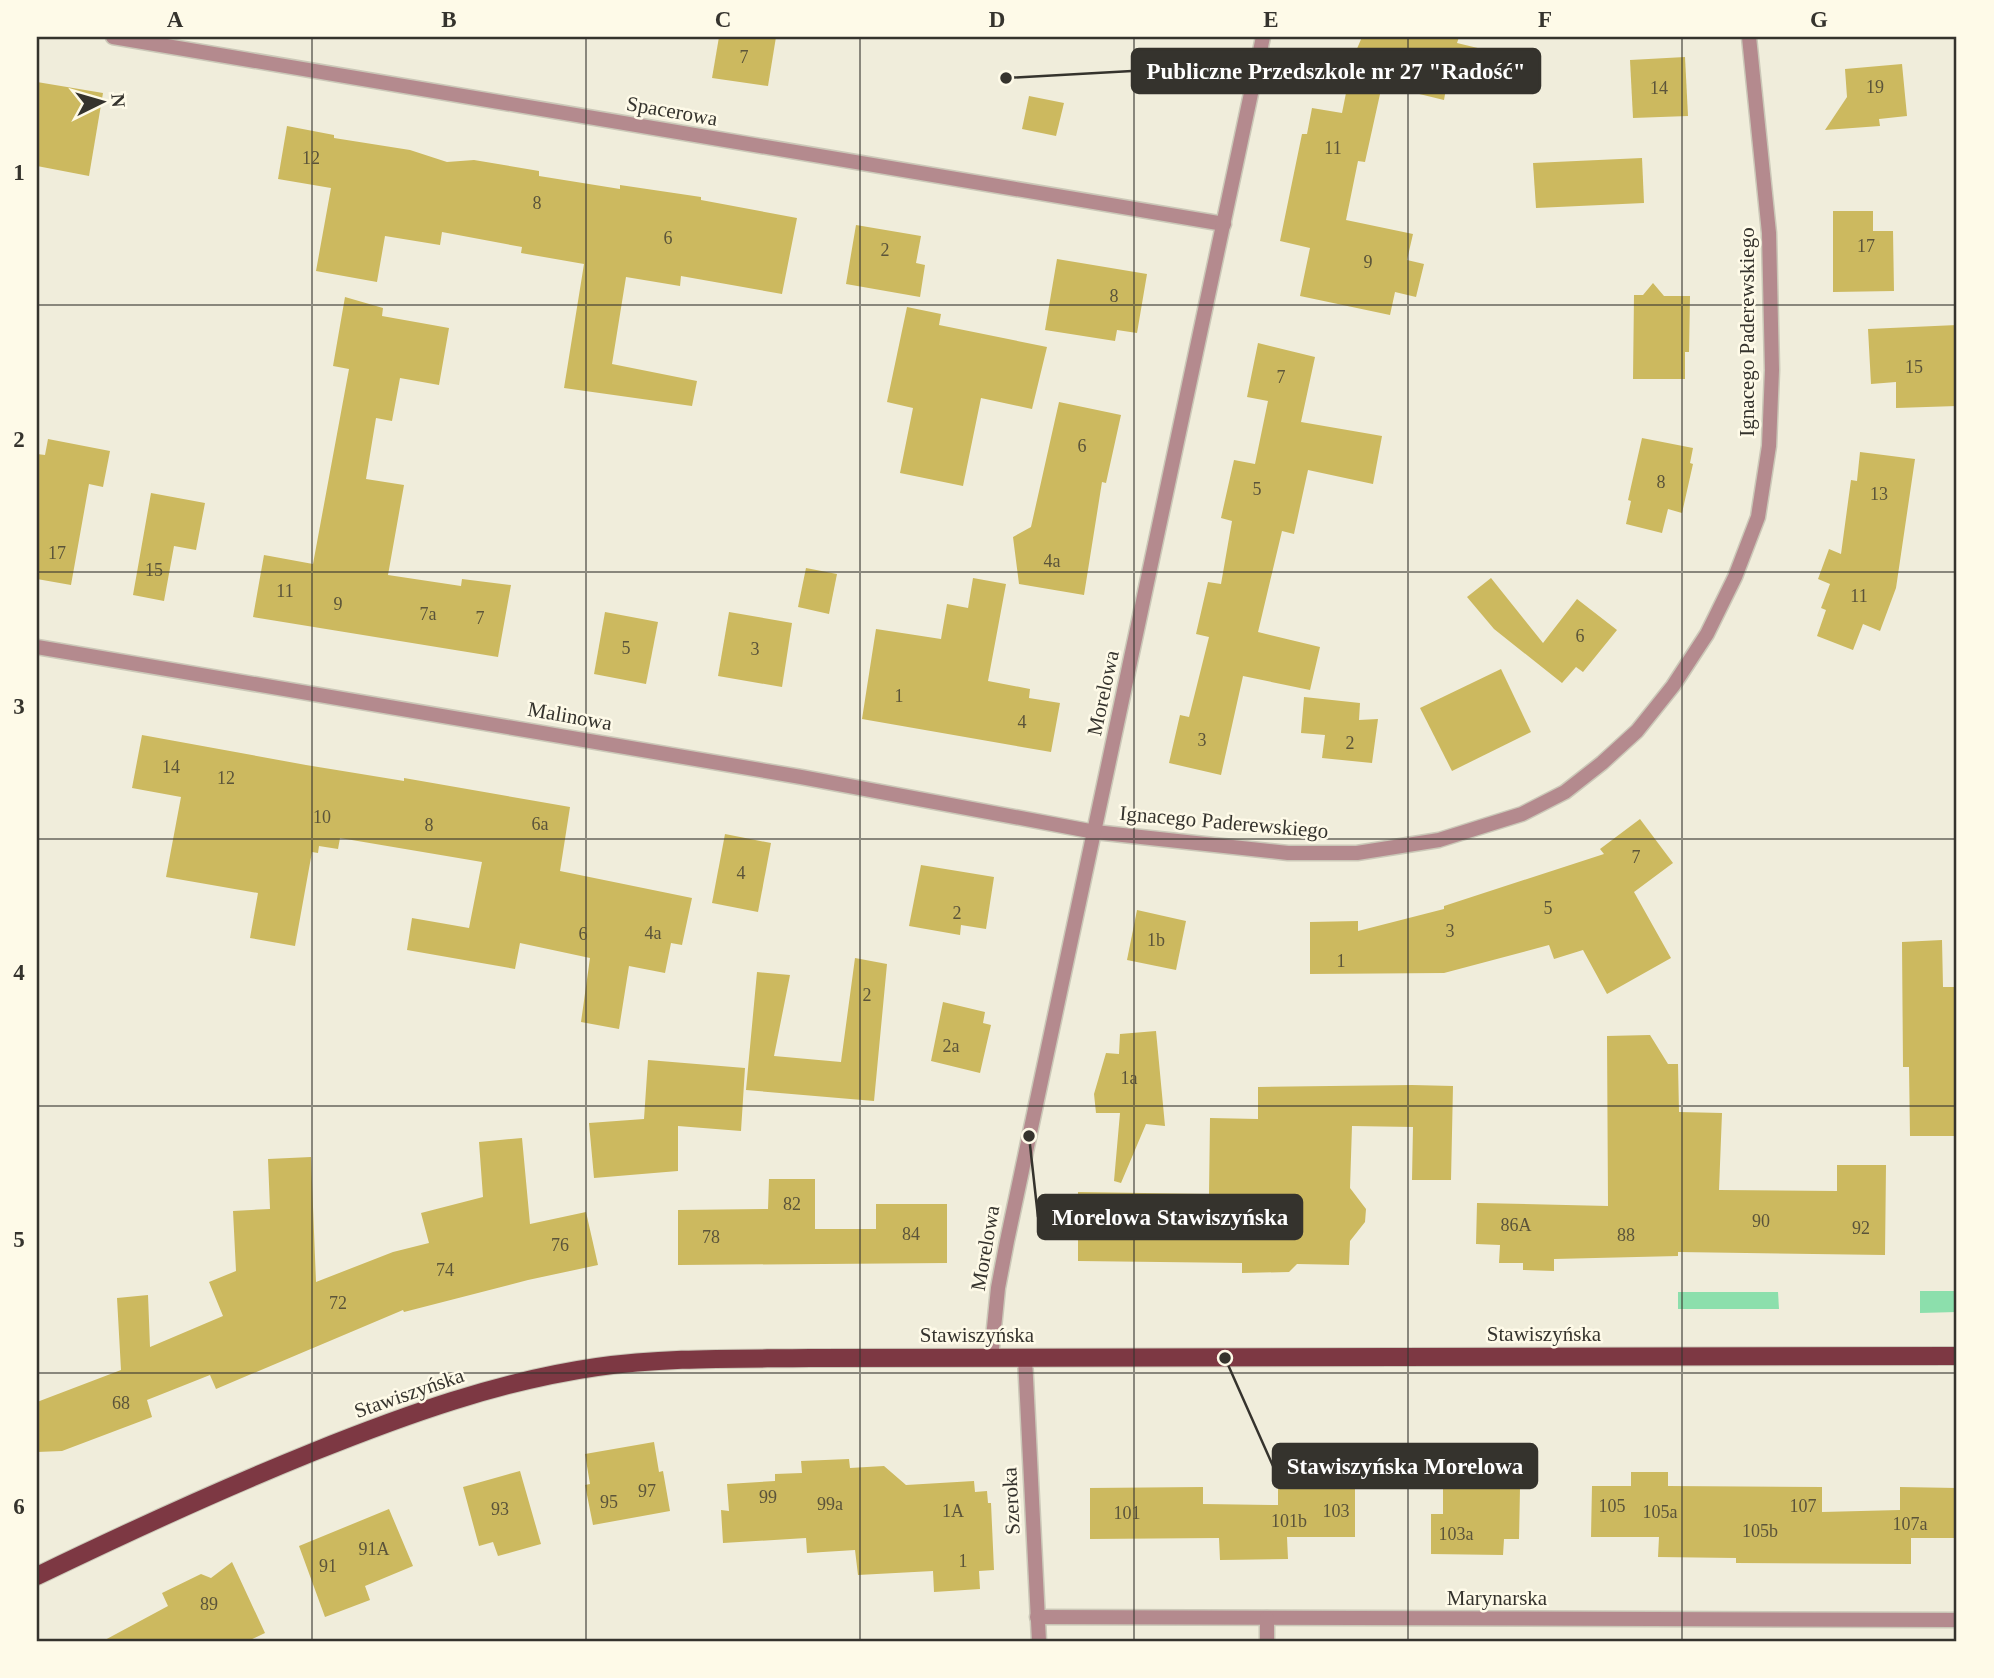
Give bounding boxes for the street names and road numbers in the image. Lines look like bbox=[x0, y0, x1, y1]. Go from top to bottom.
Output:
street label: Spacerowa bbox=[625, 91, 720, 131]
street label: Ignacego Paderewskiego bbox=[1735, 227, 1759, 437]
street label: Morelowa bbox=[1082, 648, 1124, 738]
street label: Malinowa bbox=[526, 697, 615, 735]
street label: Ignacego Paderewskiego bbox=[1119, 801, 1329, 843]
street label: Morelowa bbox=[966, 1203, 1004, 1293]
street label: Stawiszyńska bbox=[1487, 1322, 1602, 1346]
street label: Stawiszyńska bbox=[920, 1323, 1035, 1347]
street label: Stawiszyńska bbox=[351, 1363, 468, 1423]
street label: Szeroka bbox=[997, 1466, 1025, 1535]
street label: Marynarska bbox=[1447, 1586, 1548, 1610]

